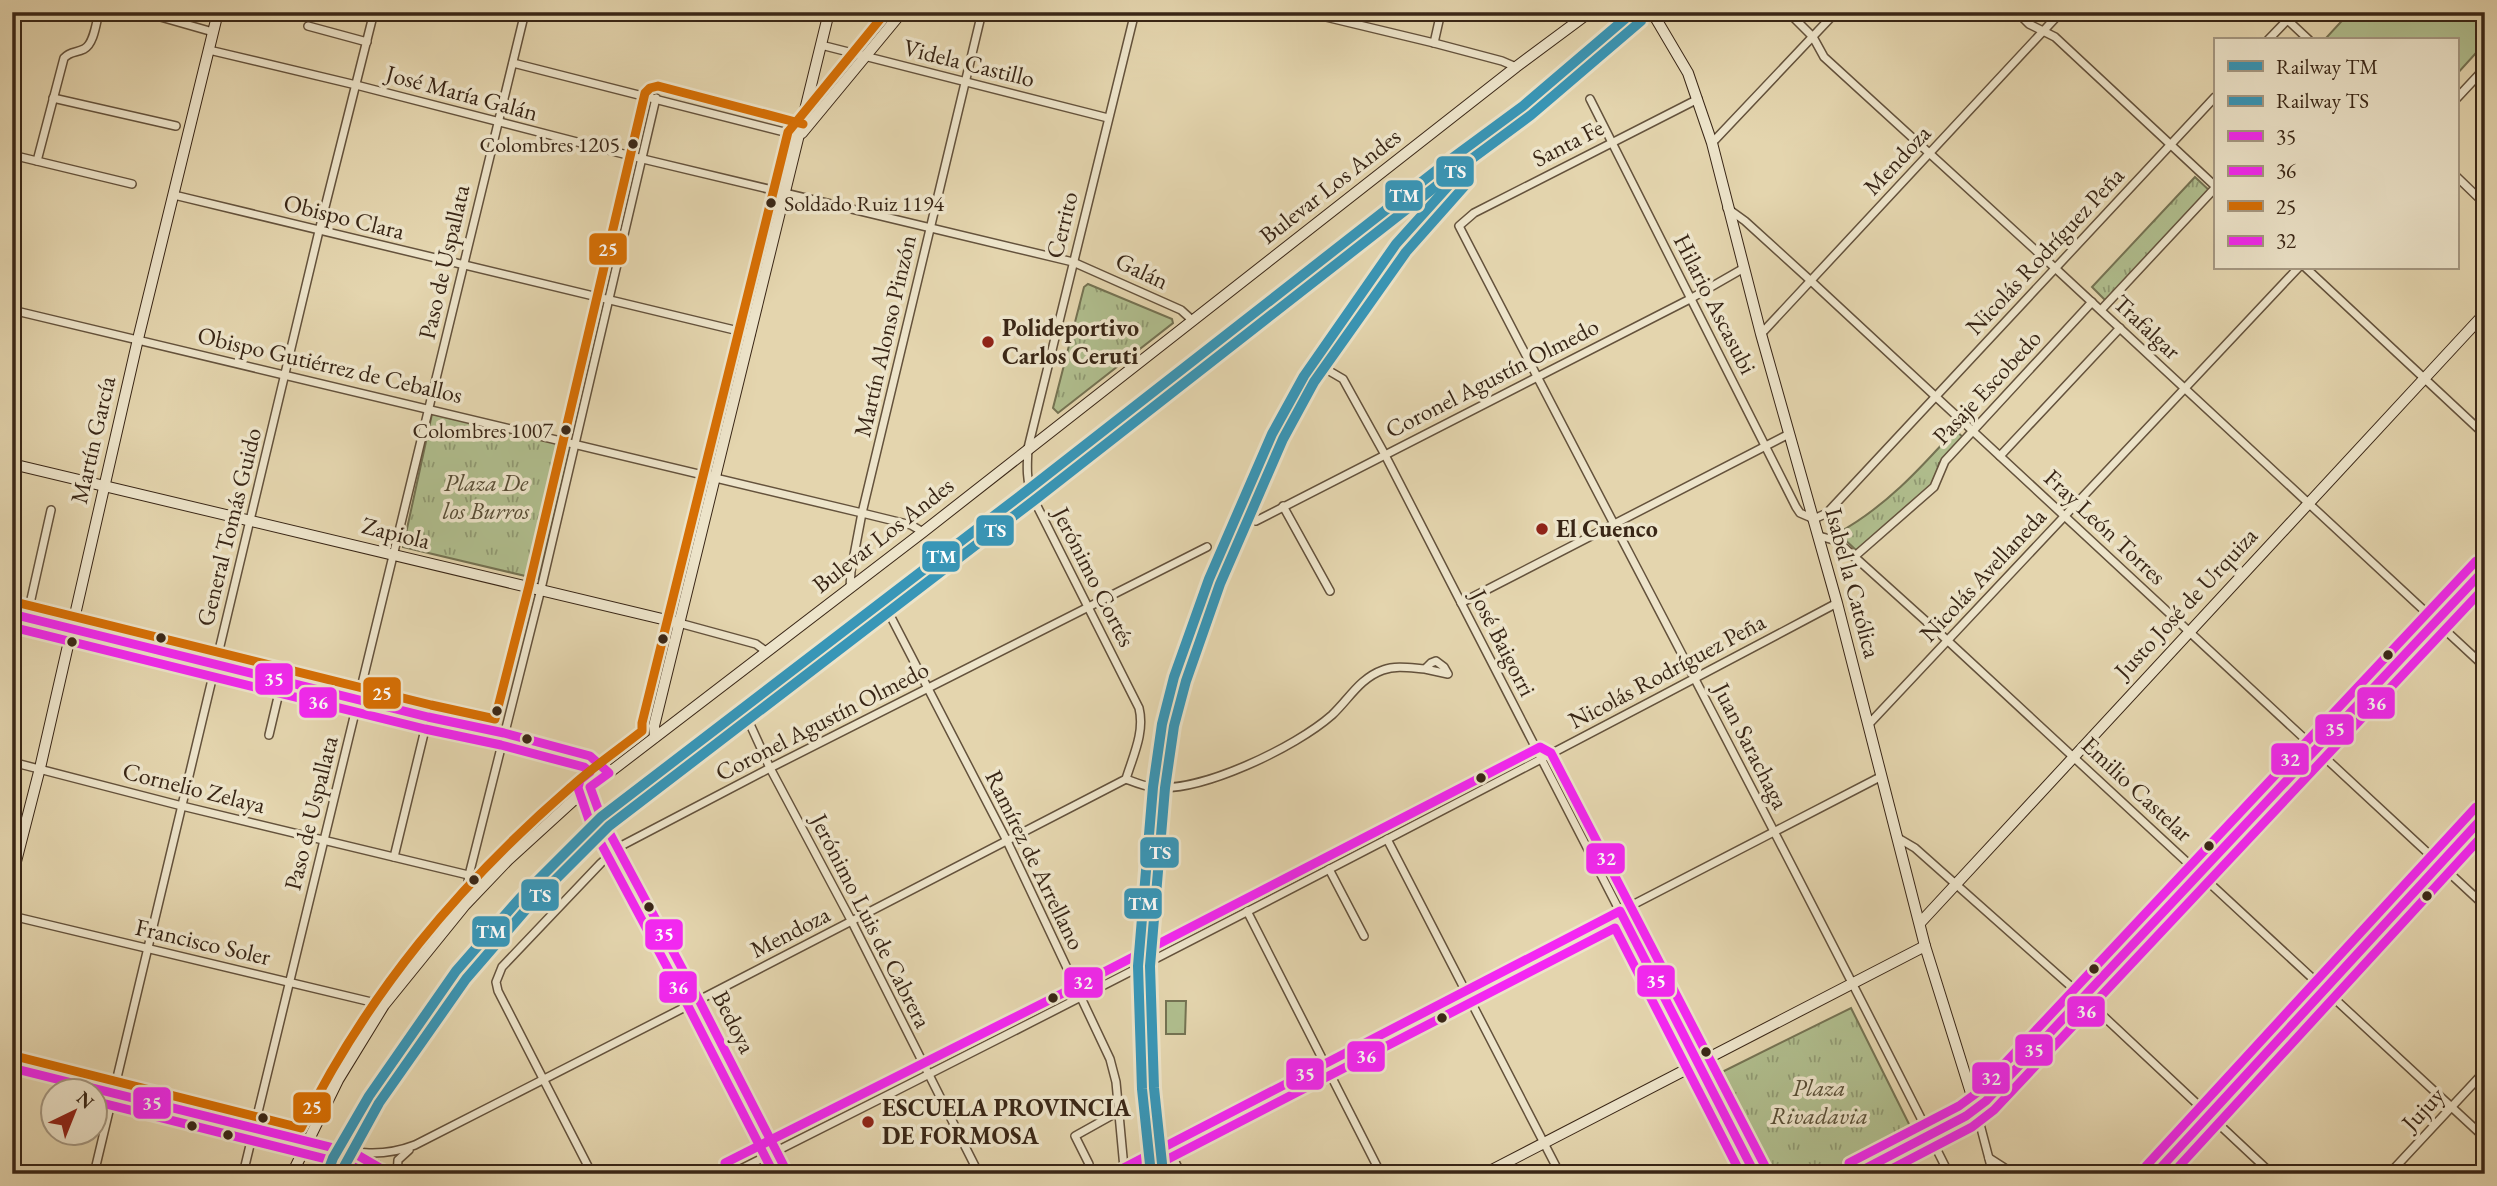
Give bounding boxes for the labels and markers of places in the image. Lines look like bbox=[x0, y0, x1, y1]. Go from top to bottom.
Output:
place label: Colombres 1205 bbox=[480, 130, 620, 159]
marker: Colombres 1205 bbox=[626, 137, 640, 151]
place label: Soldado Ruiz 1194 bbox=[784, 189, 944, 218]
marker: Soldado Ruiz 1194 bbox=[764, 196, 778, 210]
place label: Polideportivo Carlos Ceruti bbox=[1002, 312, 1139, 371]
marker: Polideportivo Carlos Ceruti bbox=[980, 334, 996, 350]
place label: Colombres 1007 bbox=[413, 416, 553, 445]
marker: Colombres 1007 bbox=[559, 423, 573, 437]
place label: El Cuenco bbox=[1556, 513, 1658, 544]
marker: El Cuenco bbox=[1534, 521, 1550, 537]
unlabelled marker bbox=[154, 631, 168, 645]
unlabelled marker bbox=[656, 632, 670, 646]
unlabelled marker bbox=[65, 635, 79, 649]
unlabelled marker bbox=[2381, 648, 2395, 662]
unlabelled marker bbox=[490, 704, 504, 718]
unlabelled marker bbox=[520, 732, 534, 746]
unlabelled marker bbox=[1474, 771, 1488, 785]
unlabelled marker bbox=[2202, 839, 2216, 853]
unlabelled marker bbox=[467, 873, 481, 887]
unlabelled marker bbox=[2420, 889, 2434, 903]
unlabelled marker bbox=[642, 900, 656, 914]
unlabelled marker bbox=[2087, 962, 2101, 976]
unlabelled marker bbox=[1046, 991, 1060, 1005]
unlabelled marker bbox=[1435, 1011, 1449, 1025]
unlabelled marker bbox=[1699, 1045, 1713, 1059]
place label: ESCUELA PROVINCIA DE FORMOSA bbox=[882, 1092, 1132, 1151]
unlabelled marker bbox=[256, 1111, 270, 1125]
marker: ESCUELA PROVINCIA DE FORMOSA bbox=[860, 1114, 876, 1130]
unlabelled marker bbox=[185, 1119, 199, 1133]
unlabelled marker bbox=[221, 1128, 235, 1142]

